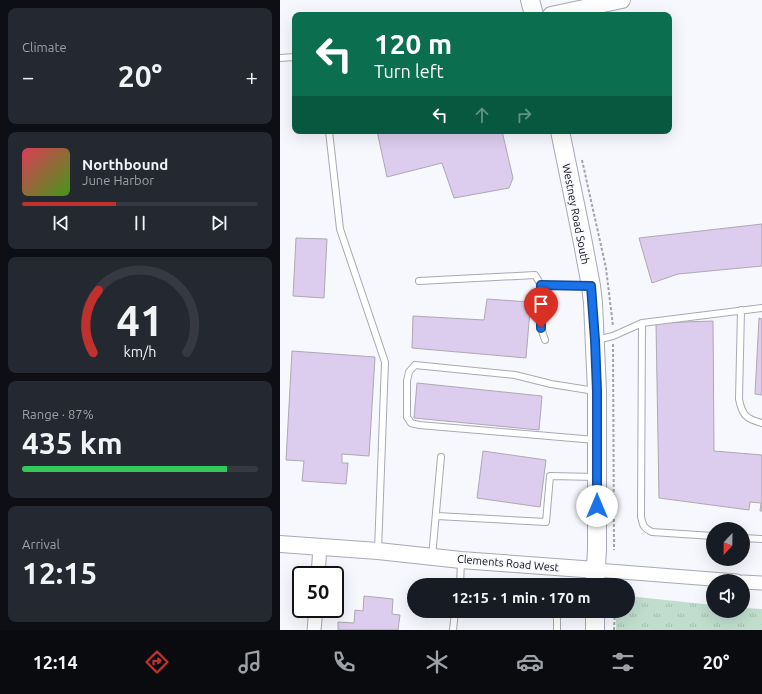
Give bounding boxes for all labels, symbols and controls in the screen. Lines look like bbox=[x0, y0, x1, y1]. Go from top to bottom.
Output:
icon: left bbox=[308, 28, 360, 80]
text: 120 m bbox=[374, 28, 452, 59]
text: Climate bbox=[22, 40, 67, 54]
text: 20° bbox=[118, 59, 162, 93]
text: Turn left bbox=[374, 61, 444, 81]
text: − bbox=[22, 64, 34, 89]
text: + bbox=[246, 64, 258, 89]
icon: left bbox=[429, 104, 451, 126]
icon: ahead bbox=[471, 104, 493, 126]
icon: right bbox=[513, 104, 535, 126]
text: Northbound bbox=[82, 156, 168, 173]
street label: Westney Road South bbox=[560, 163, 592, 265]
text: June Harbor bbox=[82, 173, 154, 187]
icon: previous bbox=[50, 212, 72, 234]
icon: pause bbox=[129, 212, 151, 234]
icon: next bbox=[208, 212, 230, 234]
pin bbox=[524, 287, 558, 328]
icon: arrive bbox=[530, 293, 552, 315]
text: 41 bbox=[117, 297, 163, 344]
text: km/h bbox=[124, 344, 156, 360]
text: Range · 87% bbox=[22, 407, 94, 421]
text: 435 km bbox=[22, 426, 123, 460]
position arrow bbox=[576, 485, 618, 527]
north arrow bbox=[706, 522, 750, 566]
map controls bbox=[706, 522, 750, 618]
text: Arrival bbox=[22, 537, 60, 551]
street label: Clements Road West bbox=[457, 553, 560, 573]
text: 12:15 bbox=[22, 556, 97, 590]
speed limit sign: 50 bbox=[292, 566, 344, 618]
button: sound bbox=[706, 574, 750, 618]
text: 12:15 · 1 min · 170 m bbox=[452, 589, 590, 606]
icon: directions bbox=[143, 648, 171, 676]
icon: music bbox=[236, 648, 264, 676]
icon: phone bbox=[330, 648, 358, 676]
icon: climate bbox=[423, 648, 451, 676]
icon: car bbox=[516, 648, 544, 676]
icon: filters bbox=[609, 648, 637, 676]
text: 12:14 bbox=[33, 652, 78, 672]
text: 20° bbox=[703, 652, 729, 672]

